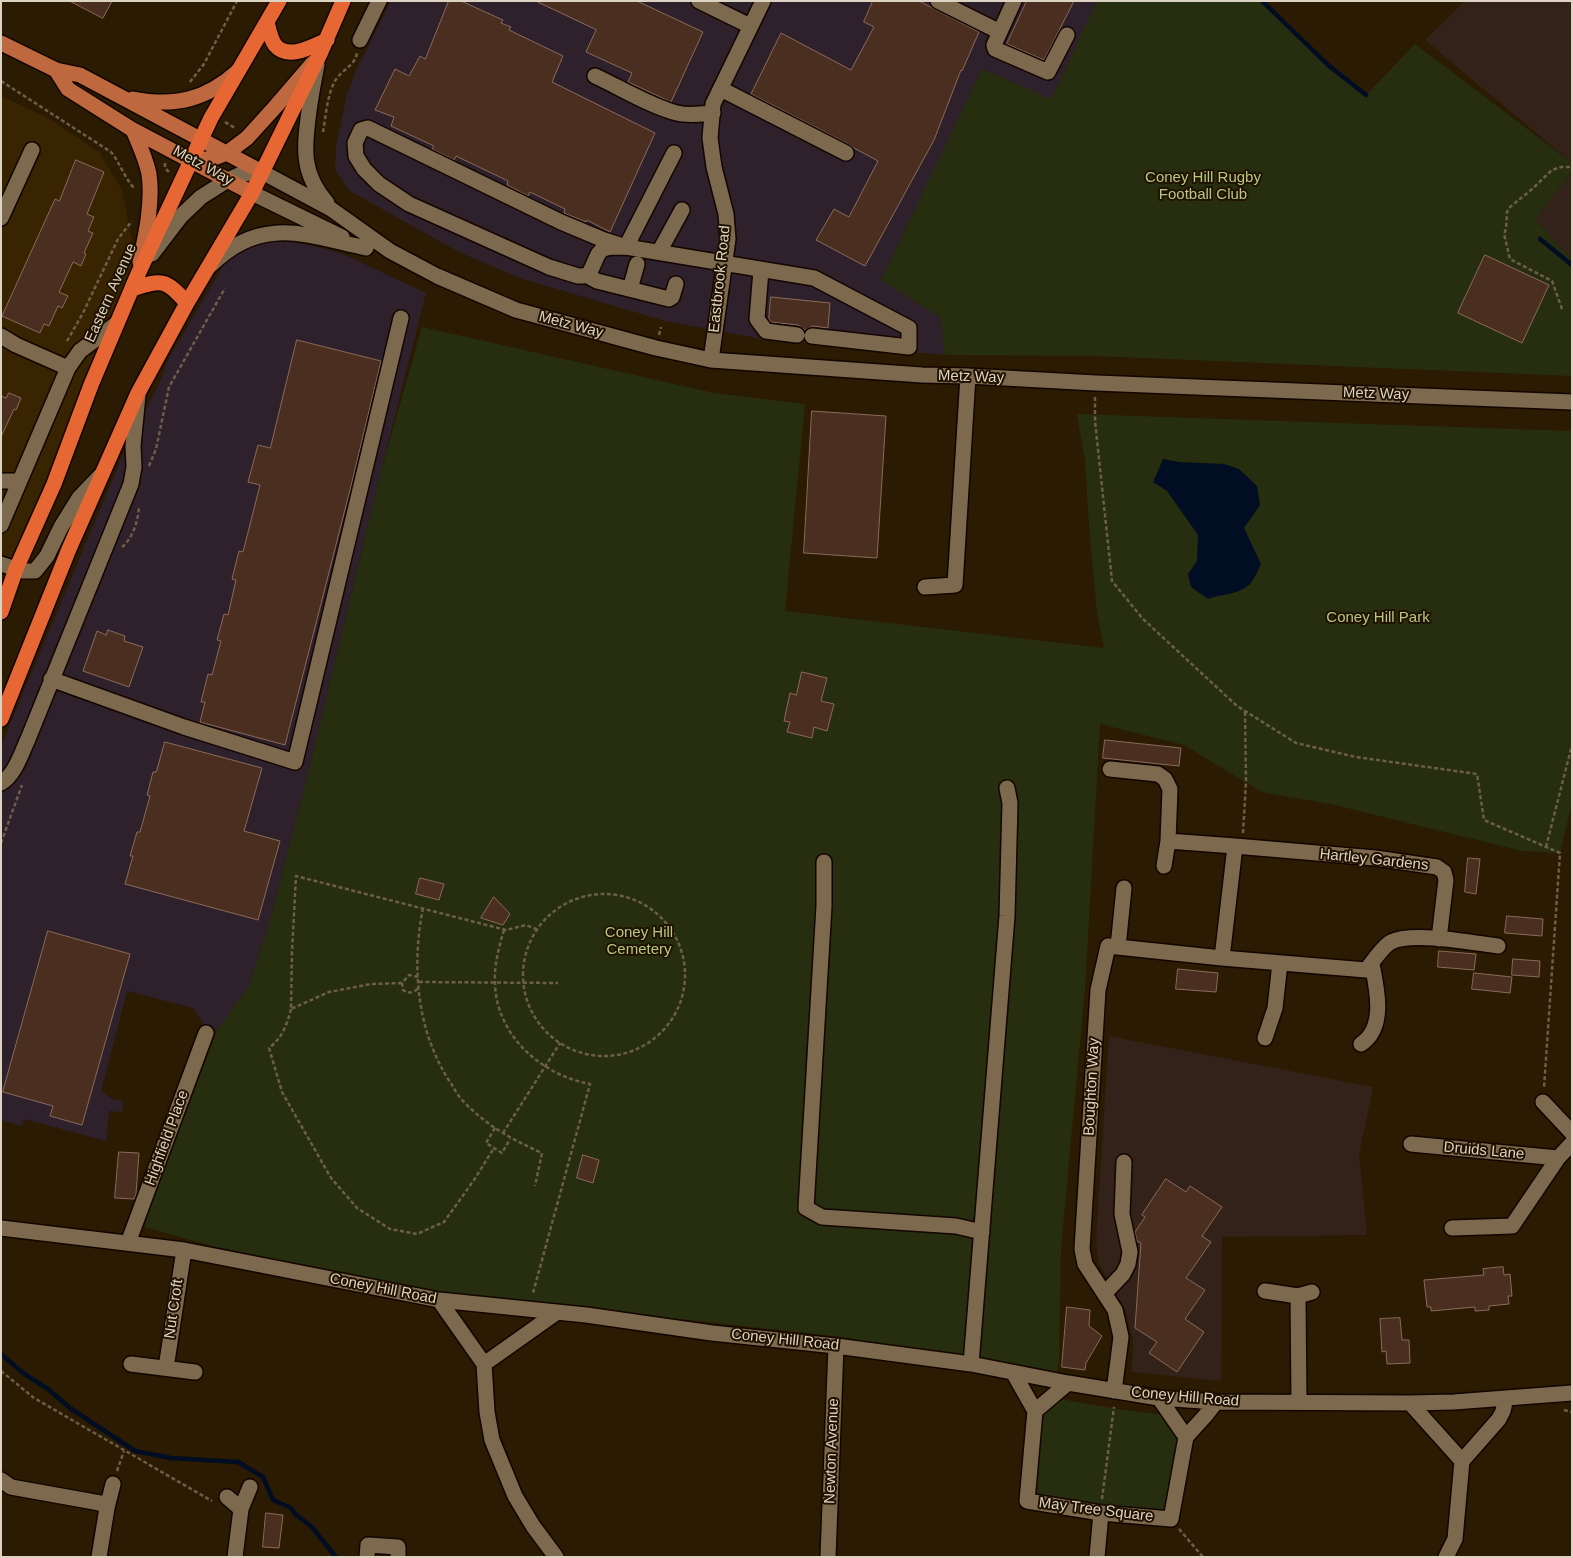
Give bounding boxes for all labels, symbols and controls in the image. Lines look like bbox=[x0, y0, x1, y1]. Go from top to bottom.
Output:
street label: Metz Way bbox=[170, 142, 236, 190]
park label: Coney Hill Rugby Football Club bbox=[1145, 169, 1261, 204]
street label: Eastbrook Road bbox=[705, 225, 735, 333]
street label: Eastern Avenue bbox=[81, 241, 141, 345]
street label: Metz Way bbox=[537, 308, 605, 342]
street label: Metz Way bbox=[938, 367, 1004, 387]
street label: Metz Way bbox=[1343, 384, 1409, 404]
park label: Coney Hill Park bbox=[1326, 609, 1430, 627]
street label: Hartley Gardens bbox=[1319, 845, 1429, 875]
park label: Coney Hill Cemetery bbox=[605, 924, 673, 959]
street label: Boughton Way bbox=[1080, 1038, 1104, 1136]
street label: Highfield Place bbox=[141, 1088, 193, 1188]
street label: Druids Lane bbox=[1443, 1139, 1525, 1163]
street label: Coney Hill Road bbox=[328, 1270, 438, 1308]
street label: Nut Croft bbox=[161, 1278, 187, 1340]
street label: Coney Hill Road bbox=[730, 1325, 840, 1355]
street label: Coney Hill Road bbox=[1130, 1383, 1240, 1411]
street label: Newton Avenue bbox=[821, 1398, 843, 1504]
street label: May Tree Square bbox=[1038, 1494, 1154, 1526]

